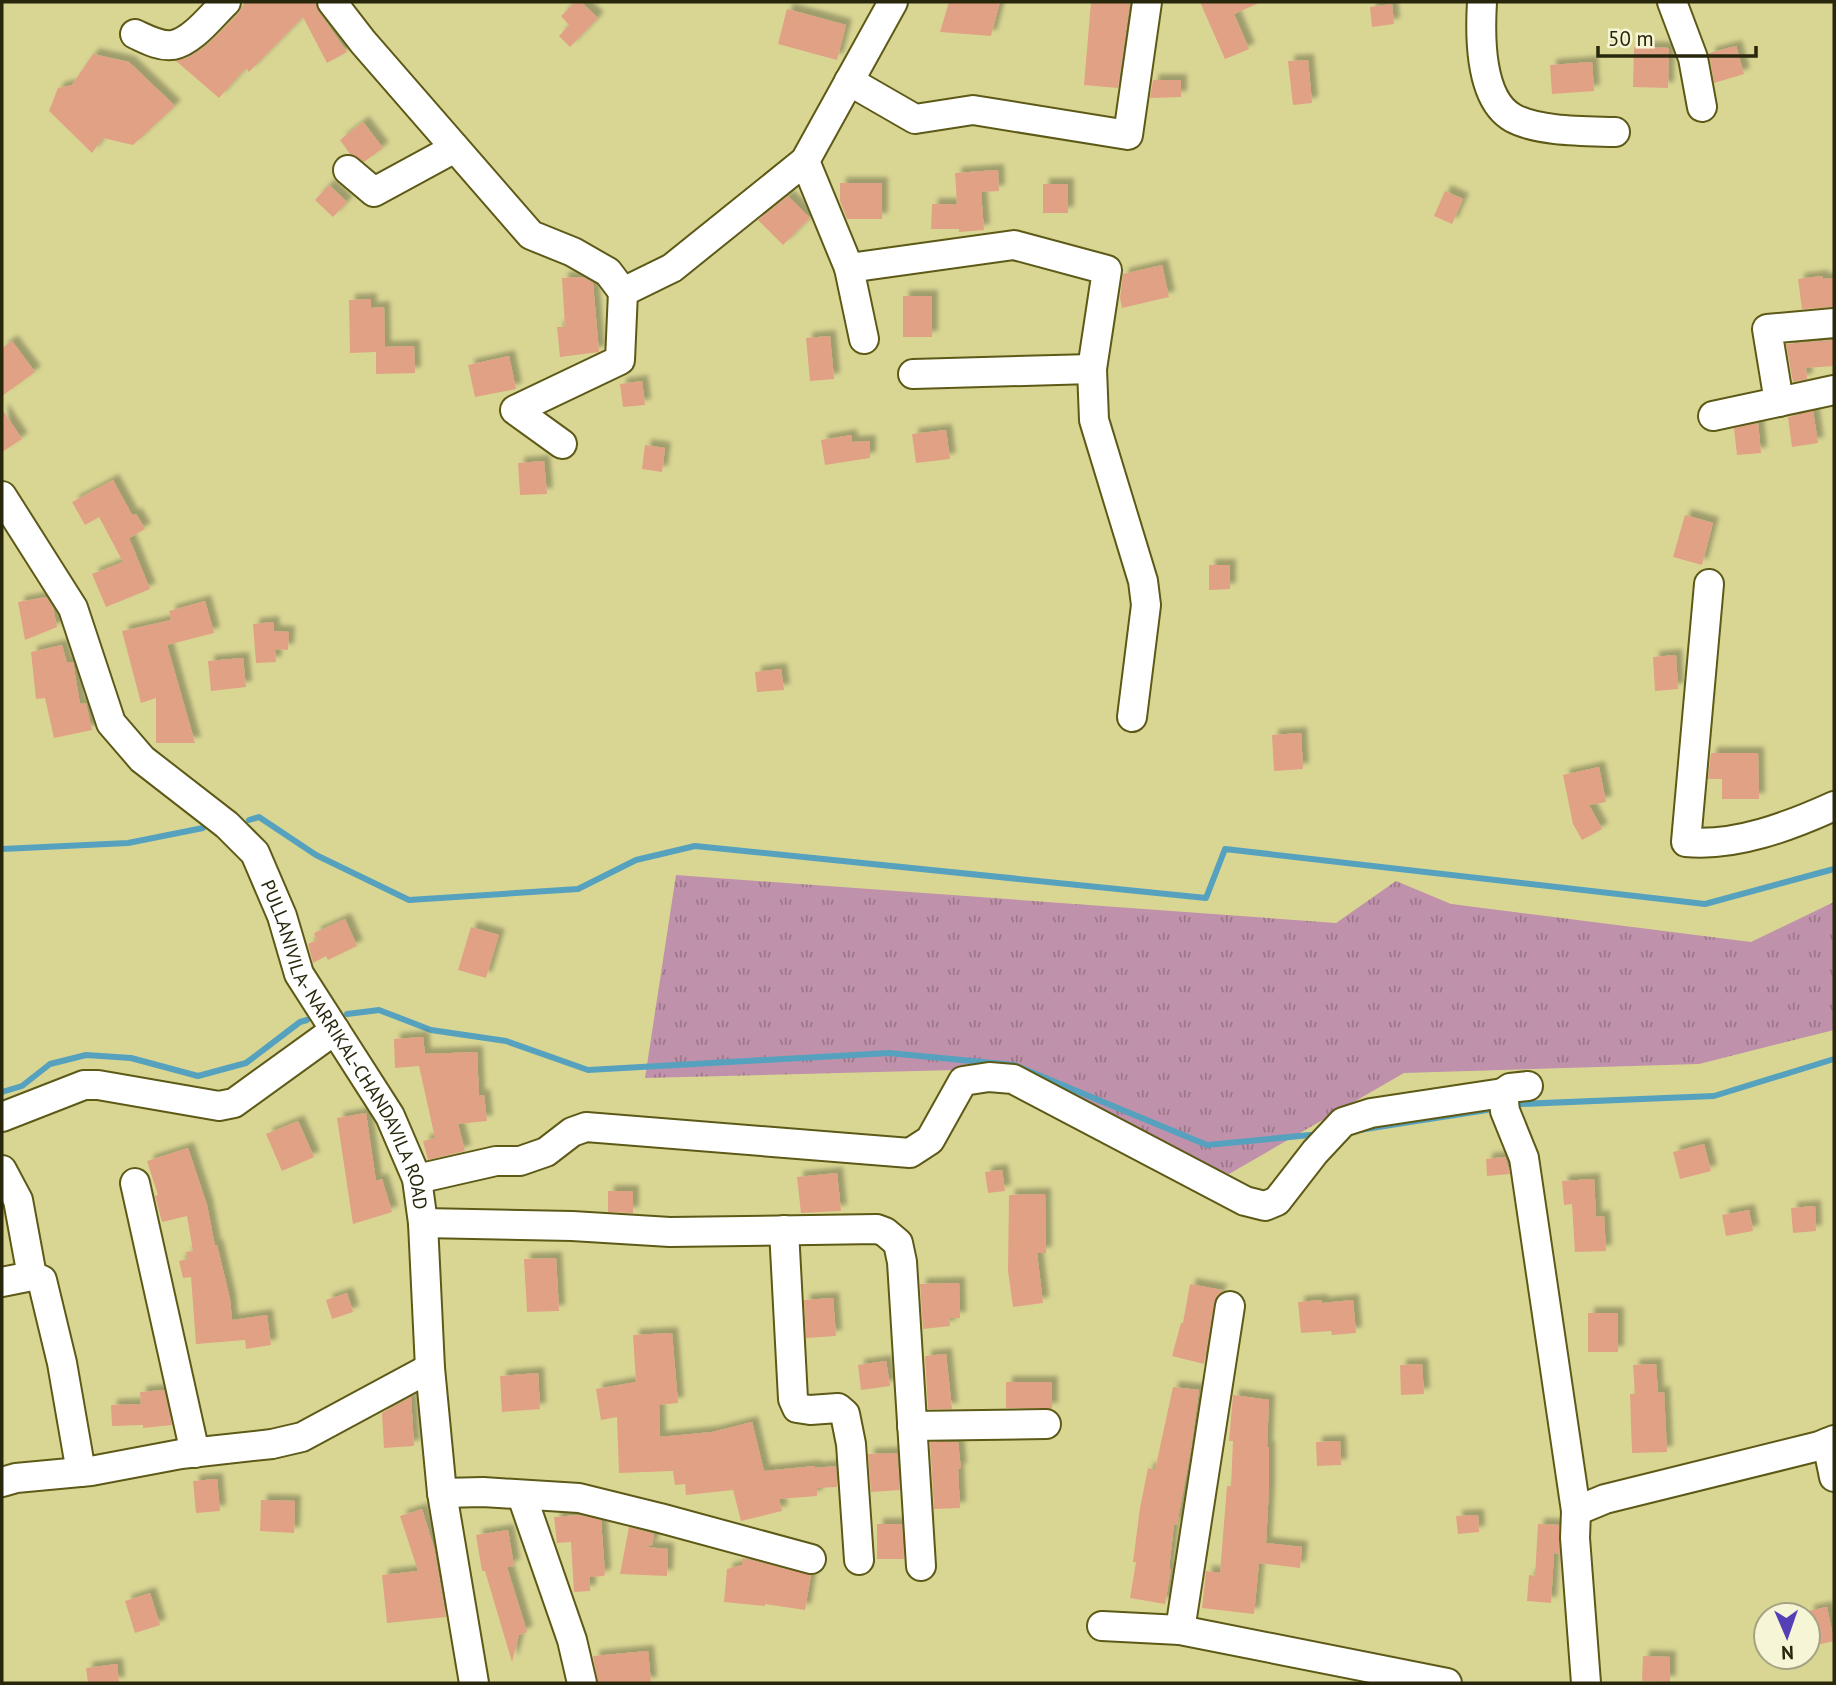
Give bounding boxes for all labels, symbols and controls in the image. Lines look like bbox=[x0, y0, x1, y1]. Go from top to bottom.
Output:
scale bar bbox=[1598, 14, 1756, 58]
text: 50 m bbox=[1608, 25, 1654, 52]
street label: PULLANIVILA- NARRIKAL-CHANDAVILA ROAD bbox=[256, 876, 433, 1211]
north arrow bbox=[1752, 1601, 1822, 1671]
text: N bbox=[1781, 1641, 1794, 1665]

